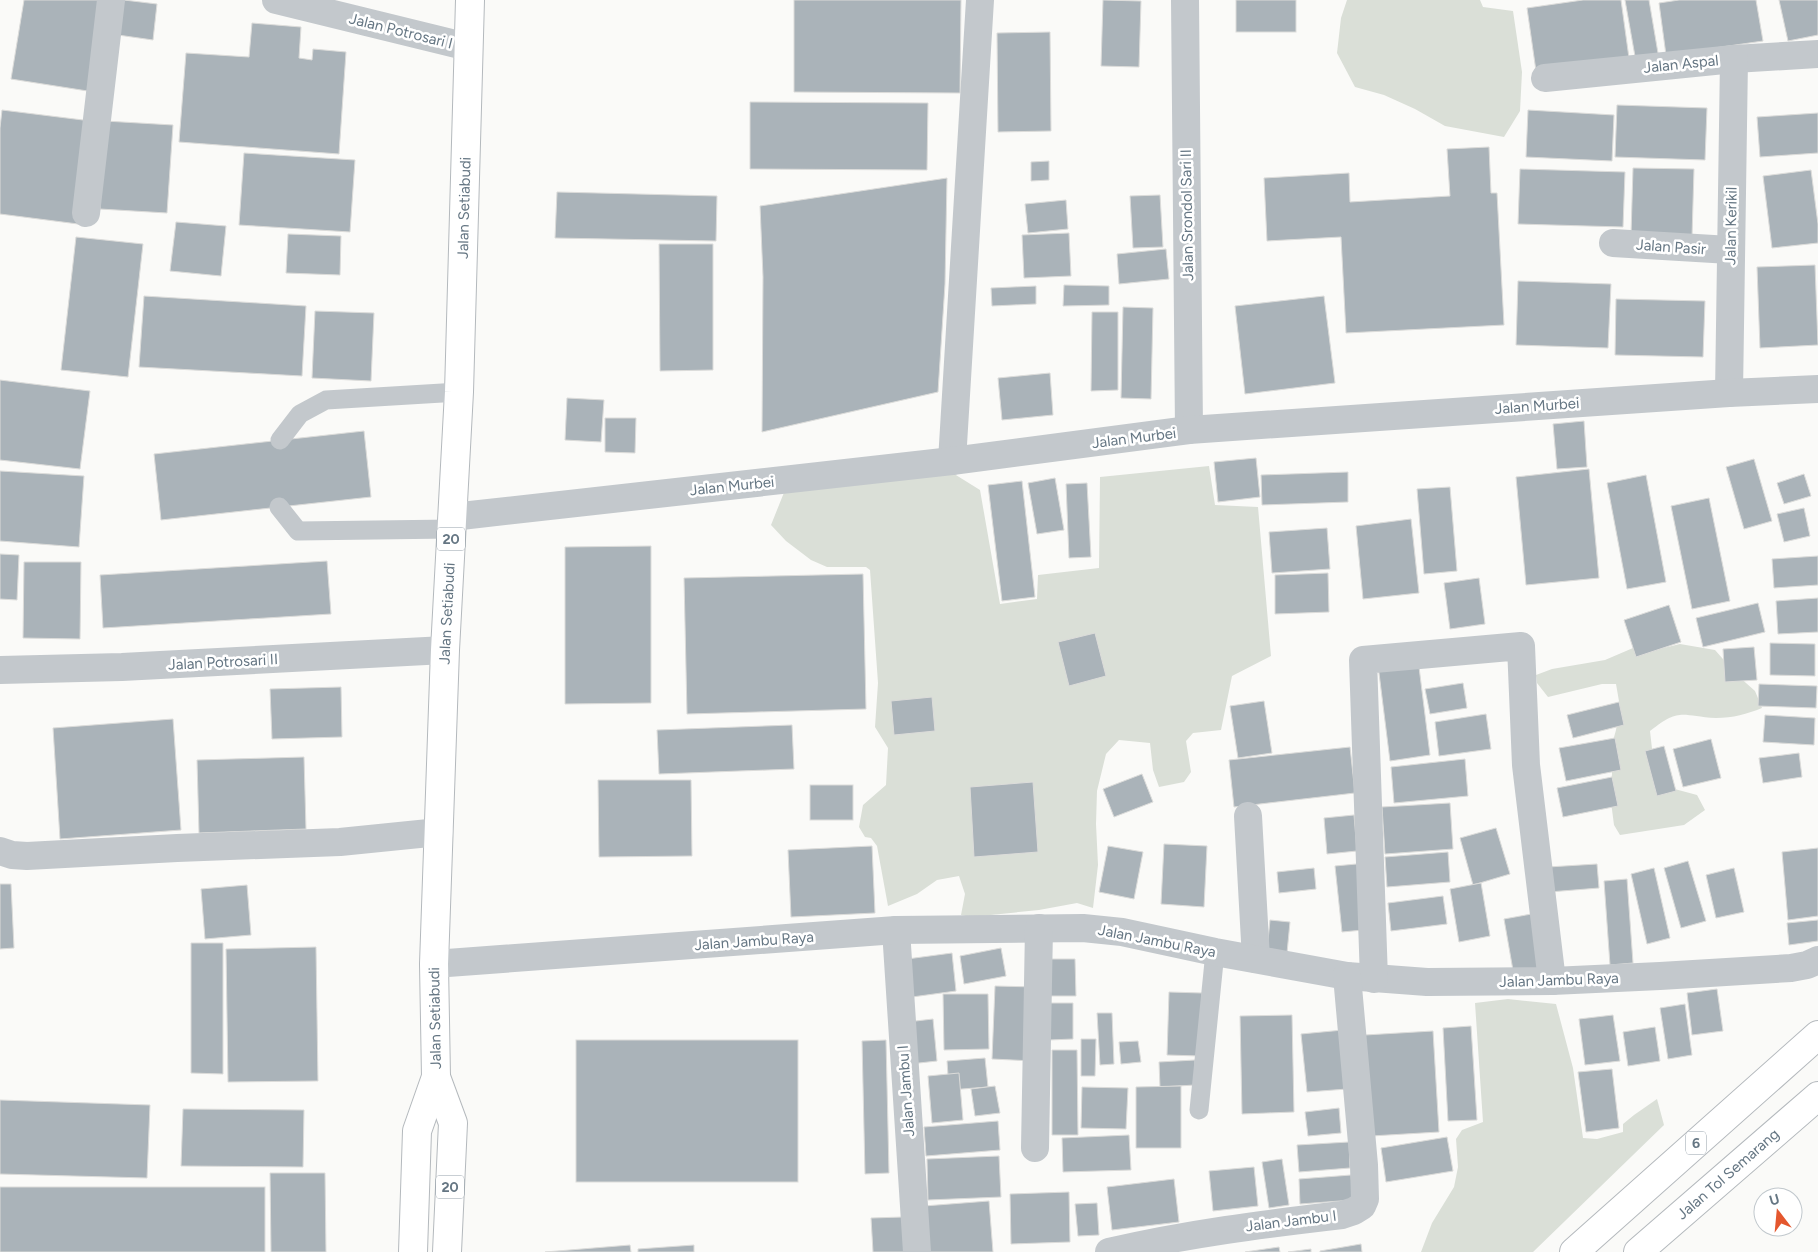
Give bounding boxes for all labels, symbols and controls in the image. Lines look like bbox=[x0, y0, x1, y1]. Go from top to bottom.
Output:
street label: Jalan Potrosari I bbox=[347, 9, 455, 53]
street label: Jalan Aspal bbox=[1643, 51, 1719, 77]
street label: Jalan Srondol Sari II bbox=[1177, 149, 1197, 281]
street label: Jalan Setiabudi bbox=[454, 157, 475, 259]
street label: Jalan Kerikil bbox=[1721, 187, 1741, 265]
street label: Jalan Pasir bbox=[1635, 236, 1707, 258]
street label: Jalan Murbei bbox=[1494, 394, 1580, 418]
street label: Jalan Murbei bbox=[1091, 424, 1177, 452]
street label: Jalan Murbei bbox=[689, 473, 775, 499]
road number: 20 bbox=[437, 528, 465, 550]
street label: Jalan Setiabudi bbox=[435, 562, 459, 665]
street label: Jalan Potrosari II bbox=[168, 650, 278, 674]
street label: Jalan Jambu Raya bbox=[1097, 921, 1217, 961]
street label: Jalan Jambu Raya bbox=[694, 928, 814, 954]
street label: Jalan Setiabudi bbox=[425, 967, 445, 1069]
street label: Jalan Jambu Raya bbox=[1499, 969, 1619, 991]
street label: Jalan Jambu I bbox=[894, 1045, 918, 1137]
street label: Jalan Tol Semarang bbox=[1673, 1125, 1783, 1223]
road number: 6 bbox=[1686, 1132, 1706, 1154]
road number: 20 bbox=[436, 1176, 464, 1198]
north arrow bbox=[1753, 1187, 1803, 1237]
text: U bbox=[1767, 1190, 1782, 1210]
street label: Jalan Jambu I bbox=[1245, 1206, 1337, 1236]

